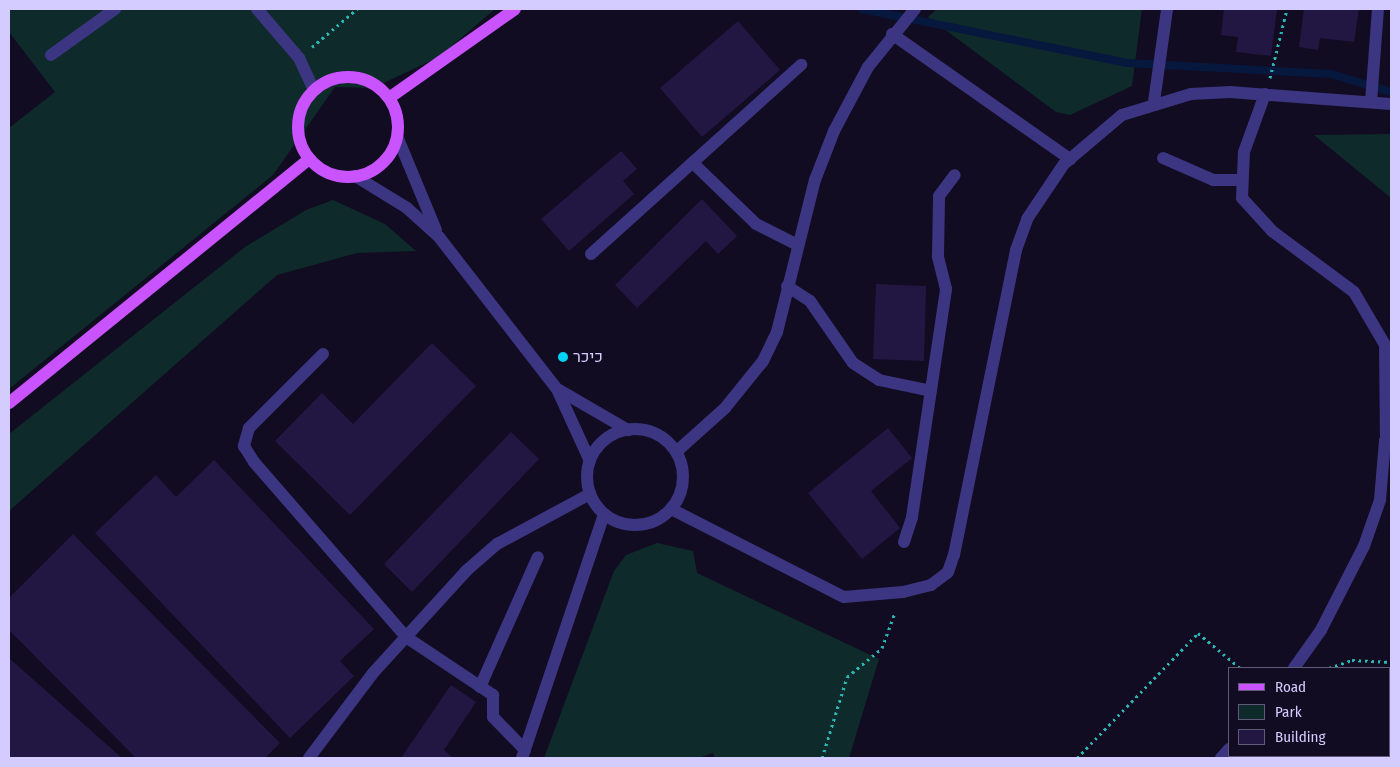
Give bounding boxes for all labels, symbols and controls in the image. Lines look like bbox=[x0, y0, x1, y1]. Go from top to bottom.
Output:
place label: כיכר bbox=[573, 347, 603, 367]
marker: כיכר bbox=[557, 351, 569, 363]
legend bbox=[1228, 667, 1390, 757]
text: Road bbox=[1275, 678, 1306, 696]
text: Park bbox=[1275, 703, 1302, 721]
text: Building bbox=[1275, 728, 1326, 746]

